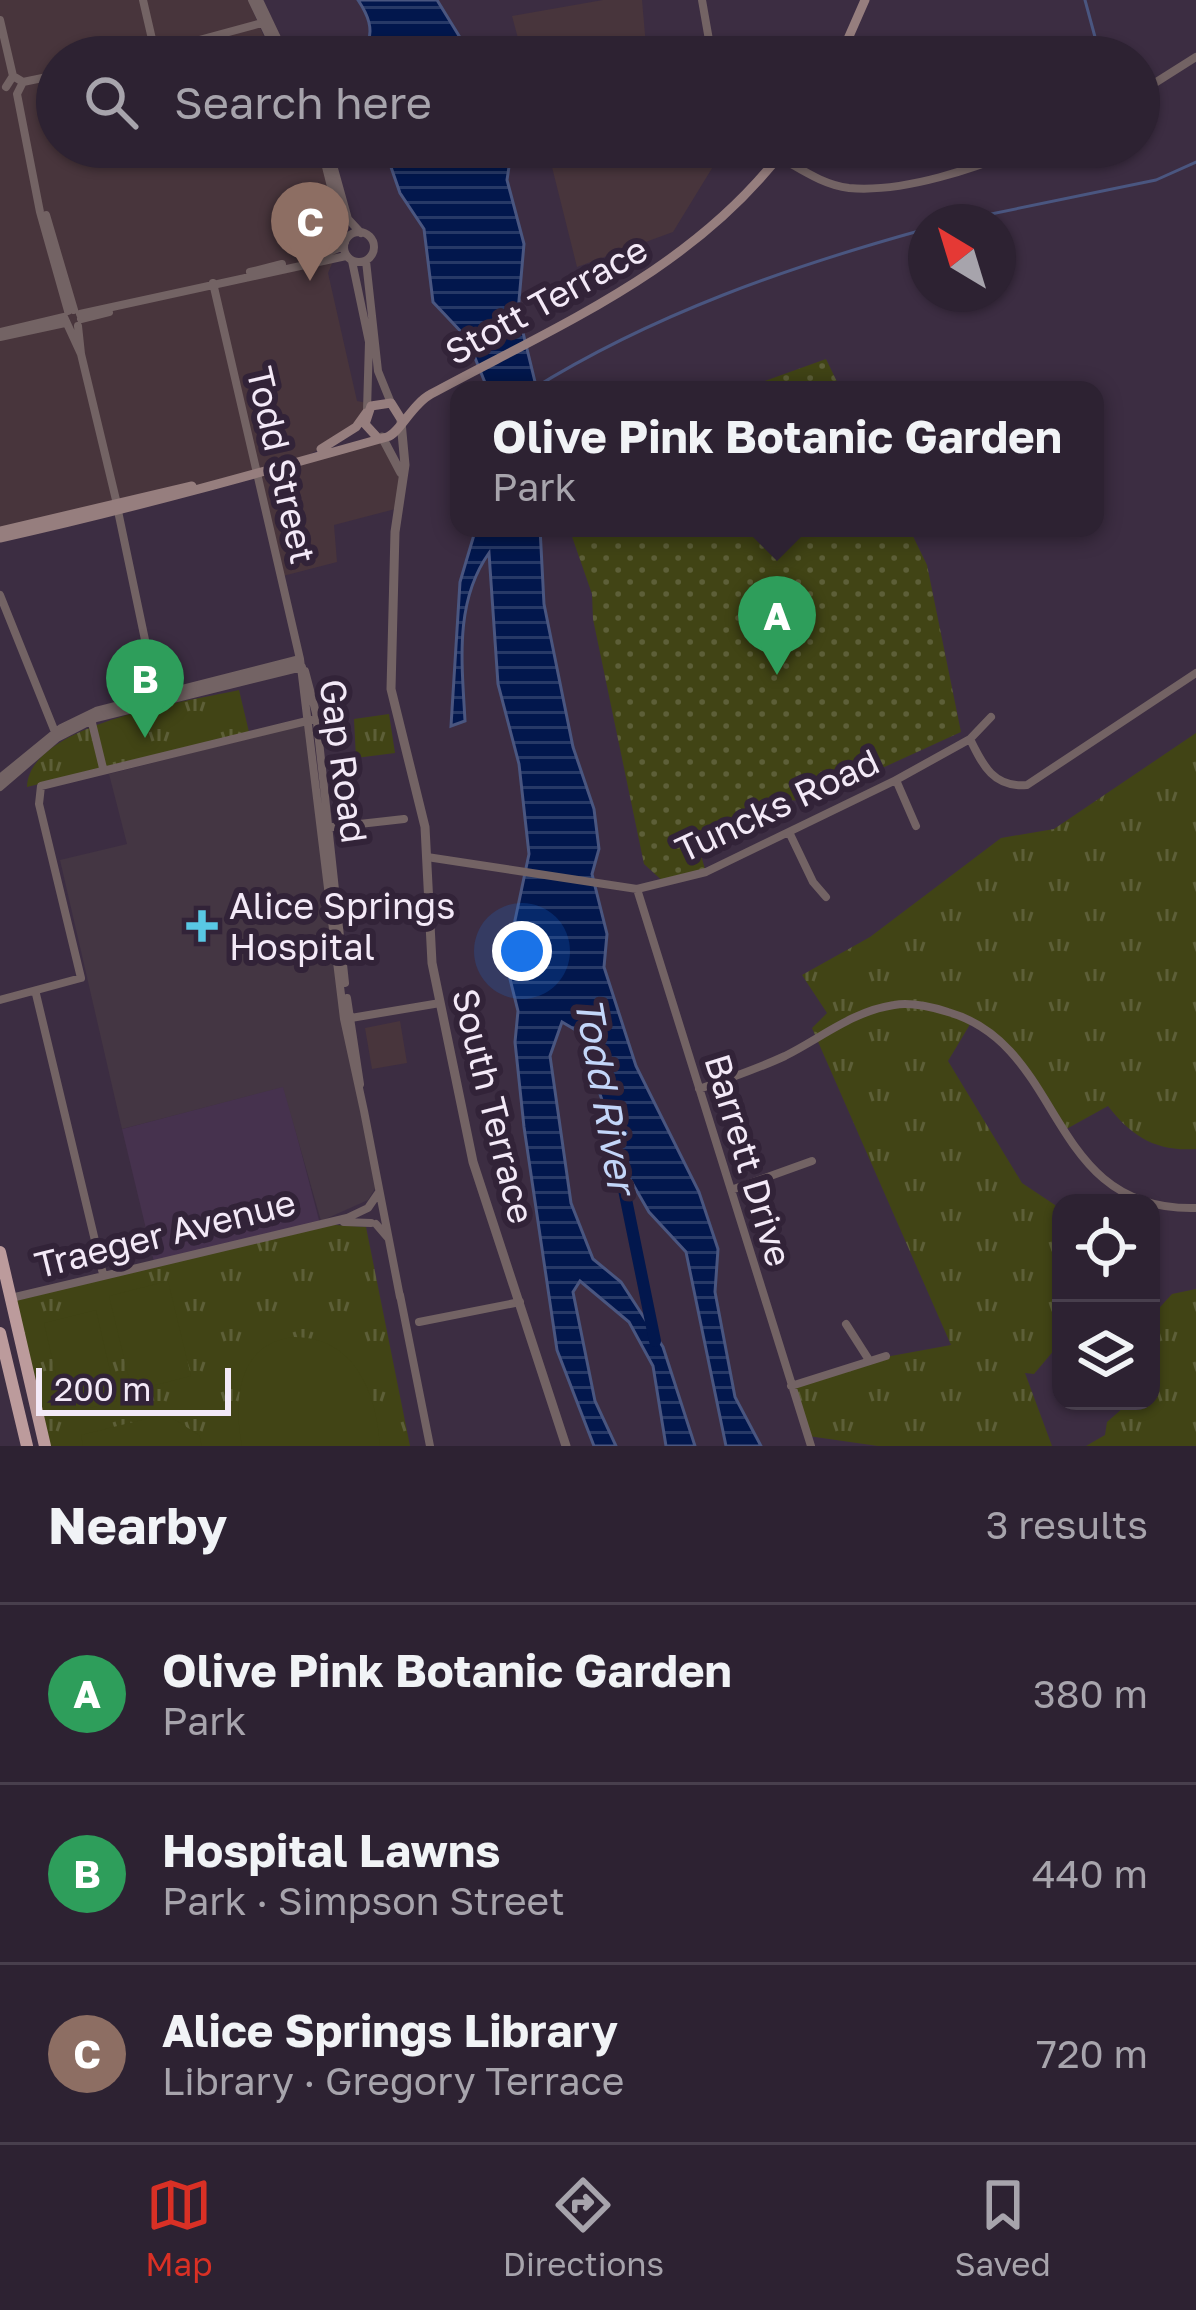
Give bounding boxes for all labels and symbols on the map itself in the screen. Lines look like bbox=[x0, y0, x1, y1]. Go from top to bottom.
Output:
pin: C bbox=[271, 182, 349, 281]
north arrow bbox=[908, 204, 1016, 312]
street label: Stott Terrace bbox=[437, 227, 655, 373]
street label: Todd Street bbox=[238, 362, 326, 568]
pin: A bbox=[738, 576, 816, 675]
pin: B bbox=[106, 639, 184, 738]
street label: Gap Road bbox=[311, 676, 377, 846]
street label: Tuncks Road bbox=[669, 739, 885, 871]
place label: Alice Springs Hospital bbox=[229, 884, 455, 968]
marker: Alice Springs Hospital bbox=[186, 910, 218, 942]
your location bbox=[492, 921, 552, 981]
street label: South Terrace bbox=[444, 984, 544, 1228]
water label: Todd River bbox=[566, 994, 647, 1201]
street label: Barrett Drive bbox=[696, 1049, 802, 1271]
street label: Traeger Avenue bbox=[30, 1180, 300, 1286]
scale bar bbox=[36, 1362, 231, 1415]

